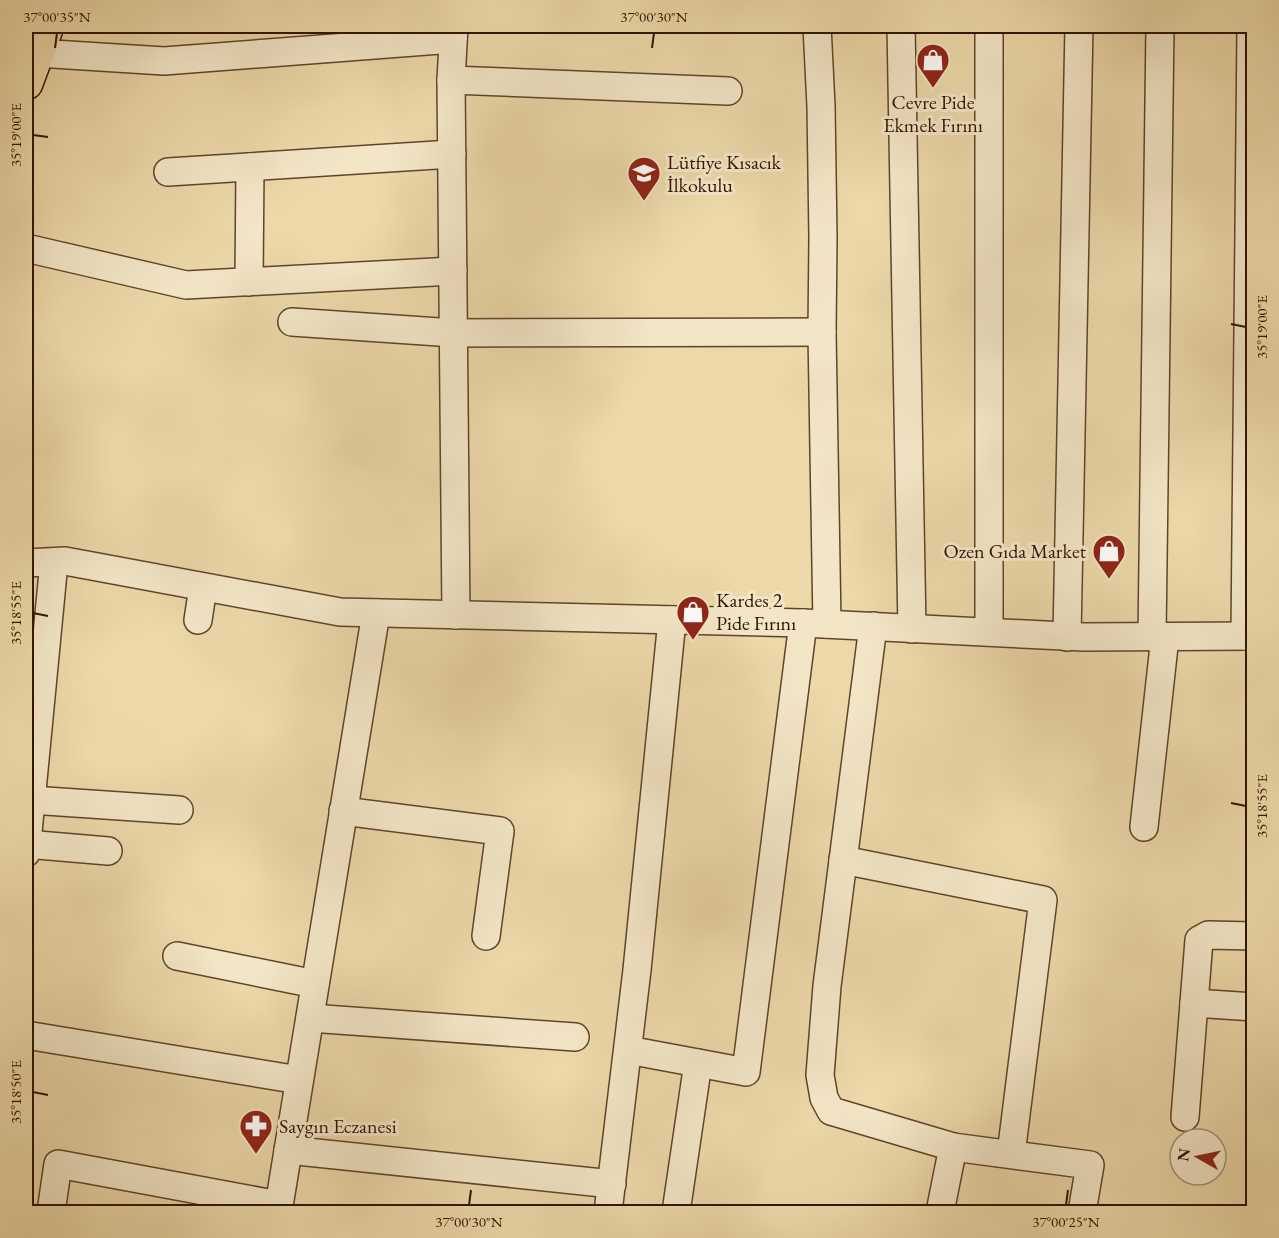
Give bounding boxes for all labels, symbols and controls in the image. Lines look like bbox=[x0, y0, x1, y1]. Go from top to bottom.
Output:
text: 37°00'35"N bbox=[23, 7, 91, 26]
text: 37°00'30"N bbox=[620, 7, 688, 26]
shop icon: Cevre Pide Ekmek Fırını bbox=[915, 42, 951, 89]
place label: Cevre Pide Ekmek Fırını bbox=[883, 89, 983, 138]
text: 35°19'00"E bbox=[6, 102, 25, 167]
place label: Lütfiye Kısacık İlkokulu bbox=[667, 149, 782, 198]
school or university icon: Lütfiye Kısacık İlkokulu bbox=[626, 155, 662, 202]
text: 35°19'00"E bbox=[1252, 294, 1271, 359]
shop icon: Ozen Gıda Market bbox=[1091, 533, 1127, 580]
place label: Ozen Gıda Market bbox=[944, 538, 1087, 564]
text: 35°18'55"E bbox=[6, 580, 25, 645]
place label: Kardes 2 Pide Fırını bbox=[716, 587, 796, 636]
shop icon: Kardes 2 Pide Fırını bbox=[675, 594, 711, 641]
text: 35°18'55"E bbox=[1252, 773, 1271, 838]
text: 35°18'50"E bbox=[6, 1059, 25, 1124]
pharmacy icon: Saygın Eczanesi bbox=[238, 1108, 274, 1155]
place label: Saygın Eczanesi bbox=[279, 1113, 397, 1139]
north arrow bbox=[1168, 1127, 1228, 1187]
text: N bbox=[1172, 1147, 1195, 1163]
text: 37°00'30"N bbox=[435, 1212, 503, 1231]
text: 37°00'25"N bbox=[1032, 1212, 1100, 1231]

